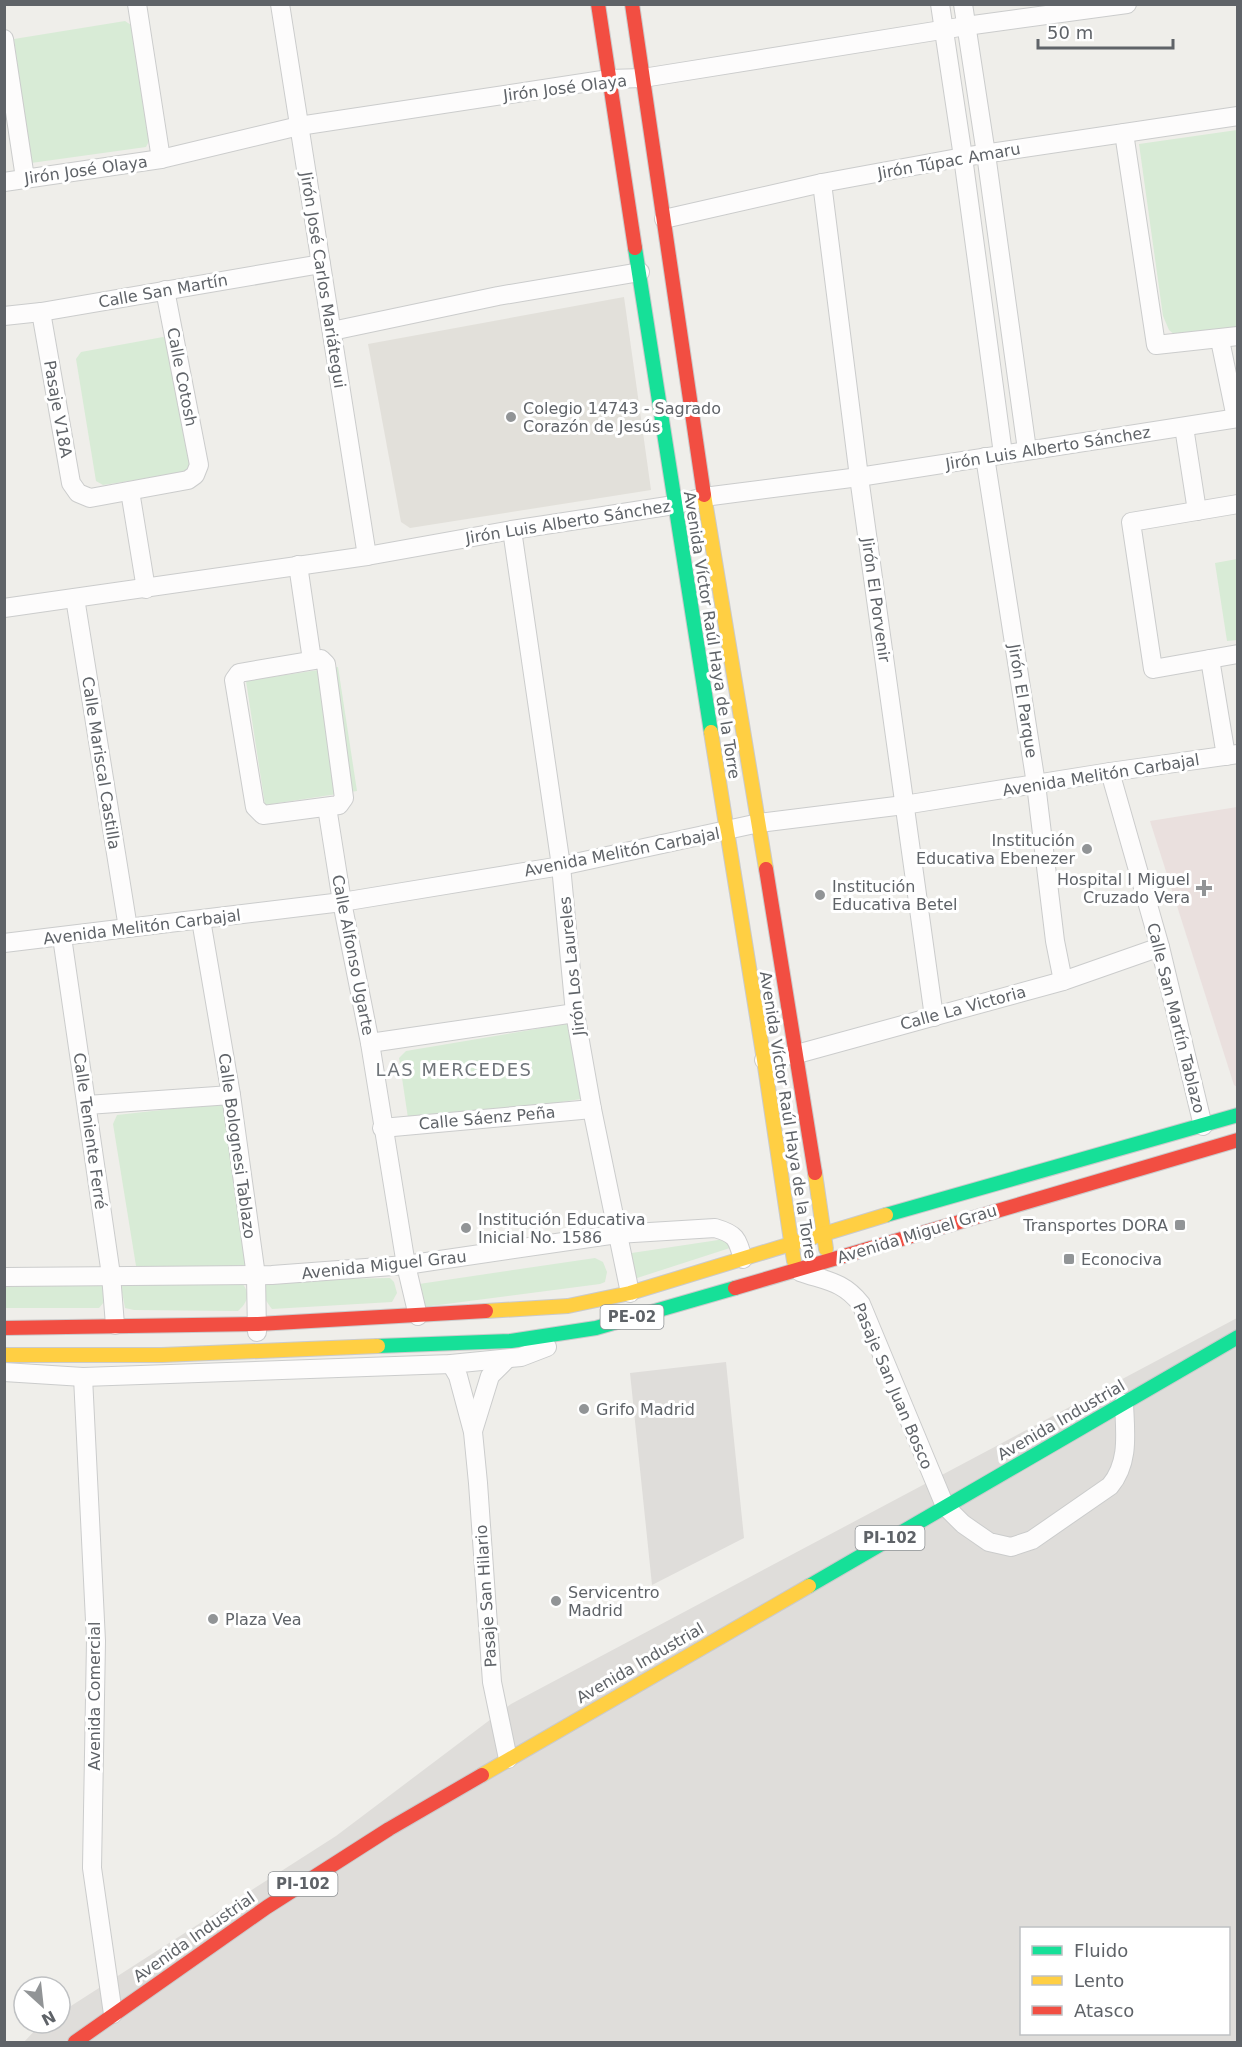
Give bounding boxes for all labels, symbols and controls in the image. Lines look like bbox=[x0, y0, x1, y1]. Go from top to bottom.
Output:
scale bar bbox=[1038, 12, 1173, 50]
text: 50 m bbox=[1047, 22, 1093, 43]
street label: Jirón José Olaya bbox=[501, 71, 628, 105]
street label: Jirón Túpac Amaru bbox=[875, 139, 1022, 183]
street label: Jirón José Olaya bbox=[22, 152, 149, 188]
street label: Jirón José Carlos Mariátegui bbox=[296, 170, 349, 389]
street label: Calle San Martín bbox=[97, 270, 229, 312]
street label: Calle Cotosh bbox=[163, 326, 201, 428]
street label: Pasaje V18A bbox=[40, 359, 76, 459]
place label: Colegio 14743 - Sagrado Corazón de Jesús bbox=[523, 399, 721, 436]
marker: Colegio 14743 - Sagrado Corazón de Jesús bbox=[504, 410, 518, 424]
street label: Jirón Luis Alberto Sánchez bbox=[943, 422, 1152, 474]
street label: Avenida Víctor Raúl Haya de la Torre bbox=[680, 490, 744, 780]
street label: Jirón Luis Alberto Sánchez bbox=[463, 496, 672, 548]
street label: Jirón El Porvenir bbox=[858, 535, 894, 664]
street label: Jirón El Parque bbox=[1004, 642, 1041, 759]
street label: Calle Mariscal Castilla bbox=[78, 675, 124, 851]
street label: Avenida Melitón Carbajal bbox=[1001, 750, 1201, 800]
street label: Avenida Melitón Carbajal bbox=[523, 824, 721, 880]
place label: Institución Educativa Ebenezer bbox=[916, 831, 1075, 868]
marker: Institución Educativa Ebenezer bbox=[1080, 842, 1094, 856]
place label: Hospital I Miguel Cruzado Vera bbox=[1057, 870, 1190, 907]
street label: Calle Alfonso Ugarte bbox=[328, 873, 378, 1037]
place label: Institución Educativa Betel bbox=[832, 877, 957, 914]
marker: Hospital I Miguel Cruzado Vera bbox=[1195, 879, 1213, 897]
marker: Institución Educativa Betel bbox=[813, 888, 827, 902]
street label: Jirón Los Laureles bbox=[555, 895, 589, 1038]
street label: Avenida Melitón Carbajal bbox=[42, 905, 242, 949]
street label: Calle San Martín Tablazo bbox=[1143, 921, 1209, 1115]
street label: Avenida Víctor Raúl Haya de la Torre bbox=[756, 970, 820, 1260]
street label: Calle La Victoria bbox=[898, 982, 1028, 1034]
street label: Calle Teniente Ferré bbox=[70, 1051, 110, 1211]
street label: Calle Bolognesi Tablazo bbox=[215, 1052, 259, 1240]
district label: LAS MERCEDES bbox=[375, 1059, 533, 1080]
street label: Calle Sáenz Peña bbox=[418, 1103, 556, 1133]
street label: Avenida Miguel Grau bbox=[835, 1201, 999, 1267]
place label: Institución Educativa Inicial No. 1586 bbox=[478, 1210, 646, 1247]
place label: Transportes DORA bbox=[1022, 1216, 1168, 1235]
marker: Transportes DORA bbox=[1173, 1218, 1187, 1232]
marker: Institución Educativa Inicial No. 1586 bbox=[459, 1221, 473, 1235]
street label: Avenida Miguel Grau bbox=[301, 1247, 467, 1283]
place label: Econociva bbox=[1081, 1250, 1162, 1269]
marker: Econociva bbox=[1062, 1252, 1076, 1266]
street label: Pasaje San Juan Bosco bbox=[849, 1300, 937, 1472]
road number: PE-02 bbox=[600, 1305, 664, 1329]
street label: Avenida Industrial bbox=[994, 1376, 1128, 1464]
place label: Grifo Madrid bbox=[596, 1400, 695, 1419]
marker: Grifo Madrid bbox=[577, 1402, 591, 1416]
street label: Pasaje San Hilario bbox=[472, 1524, 500, 1668]
road number: PI-102 bbox=[856, 1526, 924, 1550]
place label: Servicentro Madrid bbox=[568, 1583, 660, 1620]
marker: Servicentro Madrid bbox=[549, 1594, 563, 1608]
place label: Plaza Vea bbox=[225, 1610, 302, 1629]
marker: Plaza Vea bbox=[206, 1612, 220, 1626]
street label: Avenida Industrial bbox=[573, 1619, 707, 1707]
street label: Avenida Comercial bbox=[85, 1621, 104, 1771]
road number: PI-102 bbox=[268, 1872, 338, 1896]
street label: Avenida Industrial bbox=[130, 1888, 258, 1986]
legend bbox=[1020, 1927, 1230, 2035]
text: Fluido bbox=[1074, 1940, 1128, 1961]
text: Lento bbox=[1074, 1970, 1124, 1991]
north arrow bbox=[12, 1975, 72, 2035]
text: Atasco bbox=[1074, 2000, 1134, 2021]
text: N bbox=[38, 2006, 59, 2029]

